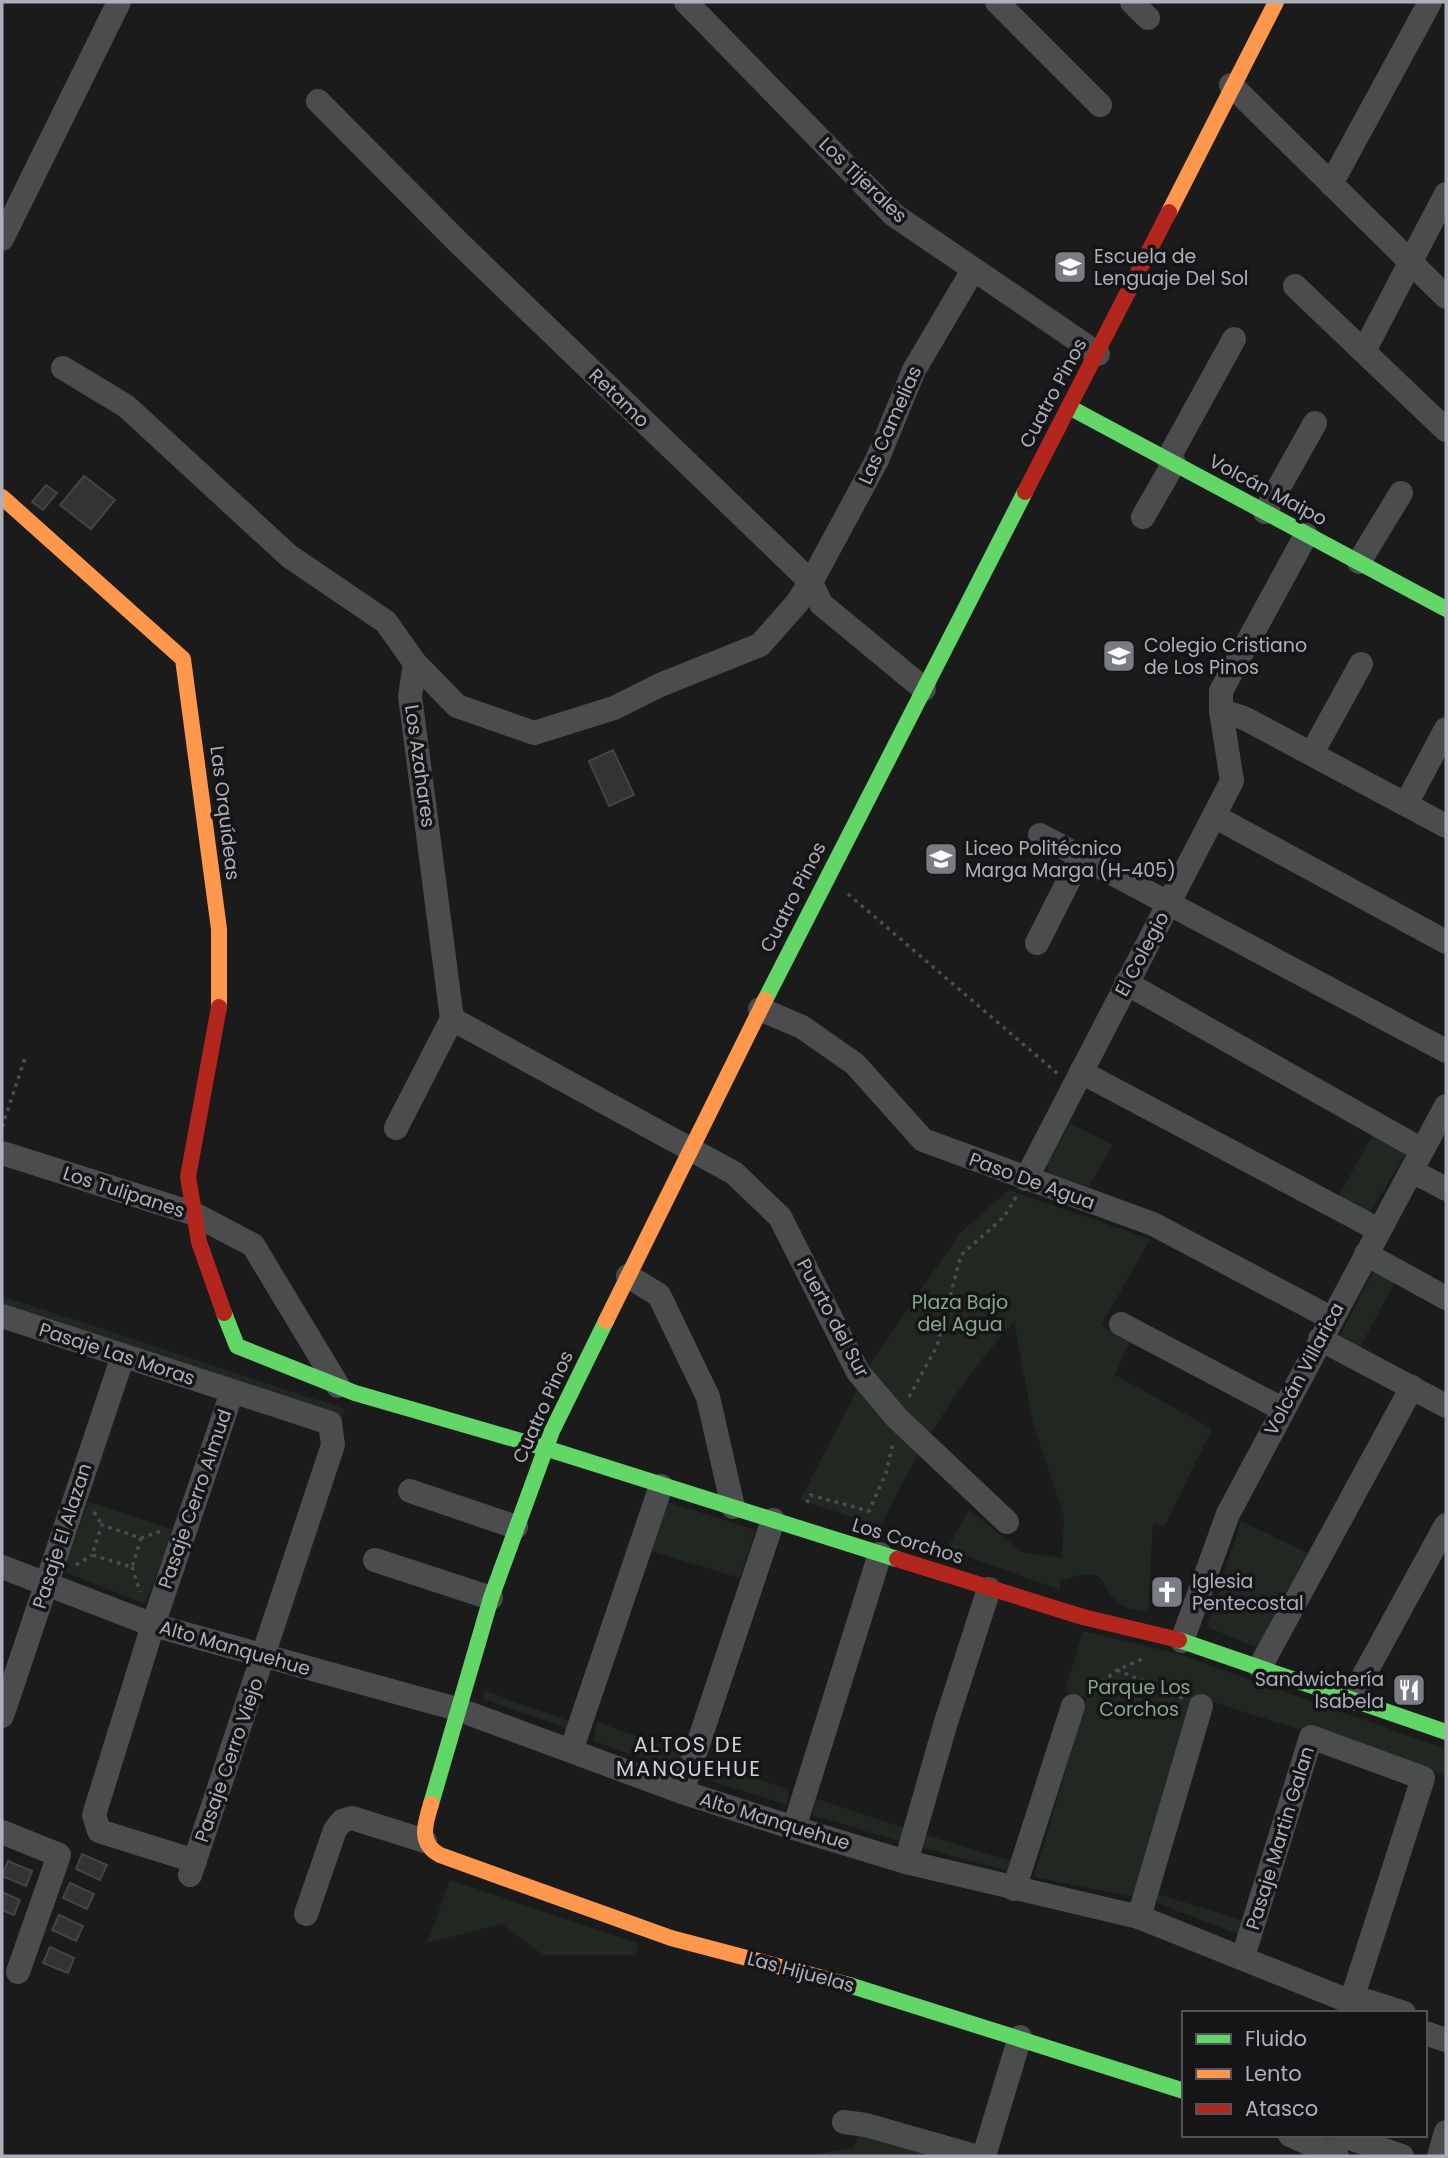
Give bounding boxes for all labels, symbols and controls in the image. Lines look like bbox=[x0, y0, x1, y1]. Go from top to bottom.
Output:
street label: Los Tijerales bbox=[813, 131, 913, 229]
place label: Escuela de Lenguaje Del Sol bbox=[1094, 243, 1249, 292]
school or university icon: Escuela de Lenguaje Del Sol bbox=[1051, 248, 1089, 286]
street label: Cuatro Pinos bbox=[1013, 333, 1093, 453]
street label: Las Camelias bbox=[852, 361, 928, 489]
street label: Retamo bbox=[583, 362, 655, 434]
street label: Volcán Maipo bbox=[1204, 448, 1332, 532]
place label: Colegio Cristiano de Los Pinos bbox=[1144, 632, 1307, 681]
school or university icon: Colegio Cristiano de Los Pinos bbox=[1100, 637, 1138, 675]
street label: Los Azahares bbox=[398, 703, 442, 829]
street label: Las Orquídeas bbox=[203, 744, 247, 882]
place label: Liceo Politécnico Marga Marga (H-405) bbox=[965, 835, 1176, 884]
street label: Cuatro Pinos bbox=[754, 837, 832, 957]
school or university icon: Liceo Politécnico Marga Marga (H-405) bbox=[922, 840, 960, 878]
street label: El Colegio bbox=[1108, 907, 1176, 1001]
street label: Paso De Agua bbox=[965, 1146, 1099, 1216]
street label: Los Tulipanes bbox=[60, 1160, 188, 1224]
street label: Puerto del Sur bbox=[790, 1254, 876, 1382]
park label: Plaza Bajo del Agua bbox=[912, 1289, 1008, 1338]
street label: Volcán Villarica bbox=[1258, 1298, 1350, 1440]
street label: Pasaje Las Moras bbox=[36, 1316, 198, 1392]
street label: Cuatro Pinos bbox=[506, 1346, 580, 1468]
street label: Pasaje Cerro Almud bbox=[152, 1406, 238, 1592]
street label: Pasaje El Alazan bbox=[26, 1460, 98, 1612]
street label: Los Corchos bbox=[849, 1511, 967, 1571]
place label: Iglesia Pentecostal bbox=[1192, 1568, 1304, 1617]
church icon: Iglesia Pentecostal bbox=[1148, 1573, 1186, 1611]
street label: Alto Manquehue bbox=[156, 1614, 314, 1682]
place label: Sandwichería Isabela bbox=[1255, 1666, 1384, 1715]
restaurant icon: Sandwichería Isabela bbox=[1390, 1671, 1428, 1709]
street label: Pasaje Cerro Viejo bbox=[188, 1674, 270, 1846]
park label: Parque Los Corchos bbox=[1087, 1674, 1191, 1723]
district label: ALTOS DE MANQUEHUE bbox=[616, 1730, 762, 1783]
street label: Pasaje Martin Galan bbox=[1239, 1743, 1321, 1933]
street label: Alto Manquehue bbox=[697, 1785, 853, 1857]
street label: Las Hijuelas bbox=[744, 1945, 858, 1999]
legend bbox=[1182, 2011, 1427, 2137]
text: Fluido bbox=[1245, 2024, 1307, 2053]
text: Lento bbox=[1245, 2059, 1302, 2088]
text: Atasco bbox=[1245, 2094, 1318, 2123]

